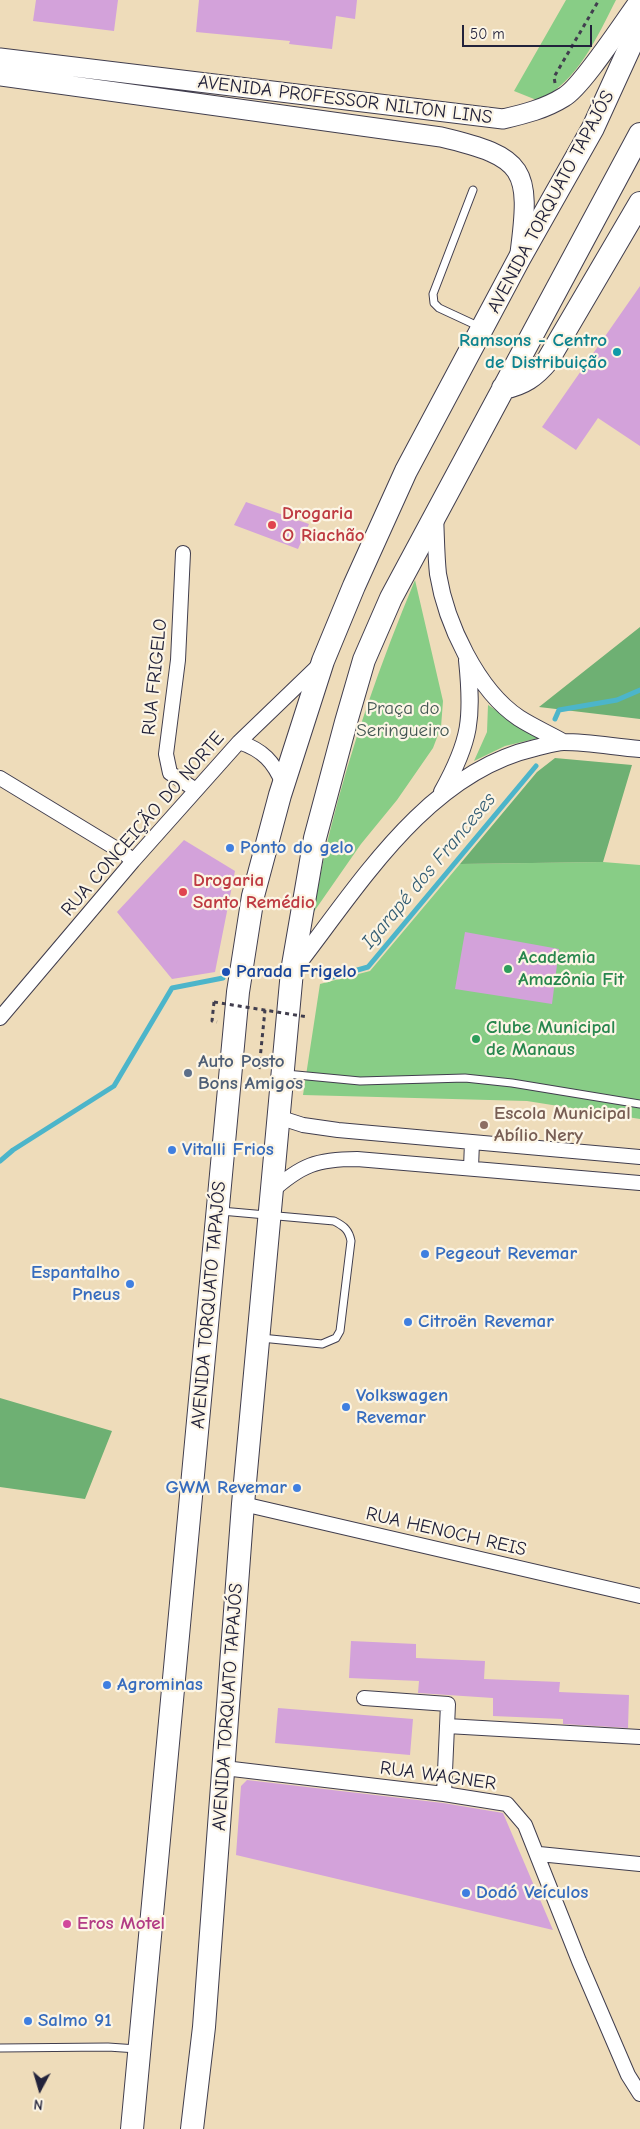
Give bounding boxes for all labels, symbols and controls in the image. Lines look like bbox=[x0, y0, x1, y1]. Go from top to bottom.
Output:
scale bar bbox=[465, 15, 595, 47]
text: 50 m bbox=[470, 25, 505, 43]
street label: AVENIDA PROFESSOR NILTON LINS bbox=[197, 71, 493, 129]
street label: AVENIDA TORQUATO TAPAJÓS bbox=[483, 87, 619, 317]
place label: Ramsons - Centro de Distribuição bbox=[459, 330, 607, 374]
marker: Ramsons - Centro de Distribuição bbox=[611, 346, 623, 358]
place label: Drogaria O Riachão bbox=[282, 503, 365, 547]
marker: Drogaria O Riachão bbox=[266, 519, 278, 531]
street label: RUA FRIGELO bbox=[138, 618, 172, 736]
park label: Praça do Seringueiro bbox=[356, 698, 450, 742]
street label: RUA CONCEIÇÃO DO NORTE bbox=[57, 727, 229, 921]
water label: Igarapé dos Franceses bbox=[357, 788, 501, 954]
place label: Ponto do gelo bbox=[240, 837, 354, 859]
marker: Ponto do gelo bbox=[224, 842, 236, 854]
place label: Drogaria Santo Remédio bbox=[193, 870, 315, 914]
marker: Drogaria Santo Remédio bbox=[177, 886, 189, 898]
place label: Academia Amazônia Fit bbox=[518, 947, 624, 991]
place label: Parada Frigelo bbox=[236, 961, 357, 983]
marker: Academia Amazônia Fit bbox=[502, 963, 514, 975]
marker: Parada Frigelo bbox=[220, 966, 232, 978]
place label: Clube Municipal de Manaus bbox=[486, 1017, 615, 1061]
marker: Clube Municipal de Manaus bbox=[470, 1033, 482, 1045]
place label: Auto Posto Bons Amigos bbox=[198, 1051, 303, 1095]
marker: Auto Posto Bons Amigos bbox=[182, 1067, 194, 1079]
place label: Escola Municipal Abílio Nery bbox=[494, 1103, 631, 1147]
marker: Escola Municipal Abílio Nery bbox=[478, 1119, 490, 1131]
place label: Vitalli Frios bbox=[182, 1139, 274, 1161]
marker: Vitalli Frios bbox=[166, 1144, 178, 1156]
street label: AVENIDA TORQUATO TAPAJÓS bbox=[187, 1180, 231, 1430]
place label: Pegeout Revemar bbox=[435, 1243, 577, 1265]
marker: Pegeout Revemar bbox=[419, 1248, 431, 1260]
place label: Espantalho Pneus bbox=[31, 1262, 120, 1306]
marker: Espantalho Pneus bbox=[124, 1278, 136, 1290]
place label: Citroën Revemar bbox=[418, 1311, 554, 1333]
marker: Citroën Revemar bbox=[402, 1316, 414, 1328]
place label: Volkswagen Revemar bbox=[356, 1385, 448, 1429]
marker: Volkswagen Revemar bbox=[340, 1401, 352, 1413]
place label: GWM Revemar bbox=[165, 1477, 287, 1499]
marker: GWM Revemar bbox=[291, 1482, 303, 1494]
street label: RUA HENOCH REIS bbox=[364, 1502, 528, 1562]
street label: AVENIDA TORQUATO TAPAJÓS bbox=[208, 1582, 248, 1832]
place label: Agrominas bbox=[117, 1674, 203, 1696]
marker: Agrominas bbox=[101, 1679, 113, 1691]
street label: RUA WAGNER bbox=[379, 1757, 497, 1795]
place label: Dodó Veículos bbox=[476, 1882, 588, 1904]
marker: Dodó Veículos bbox=[460, 1887, 472, 1899]
place label: Eros Motel bbox=[77, 1913, 165, 1935]
marker: Eros Motel bbox=[61, 1918, 73, 1930]
place label: Salmo 91 bbox=[38, 2010, 112, 2032]
marker: Salmo 91 bbox=[22, 2015, 34, 2027]
north arrow bbox=[15, 2064, 65, 2114]
text: N bbox=[33, 2095, 44, 2113]

